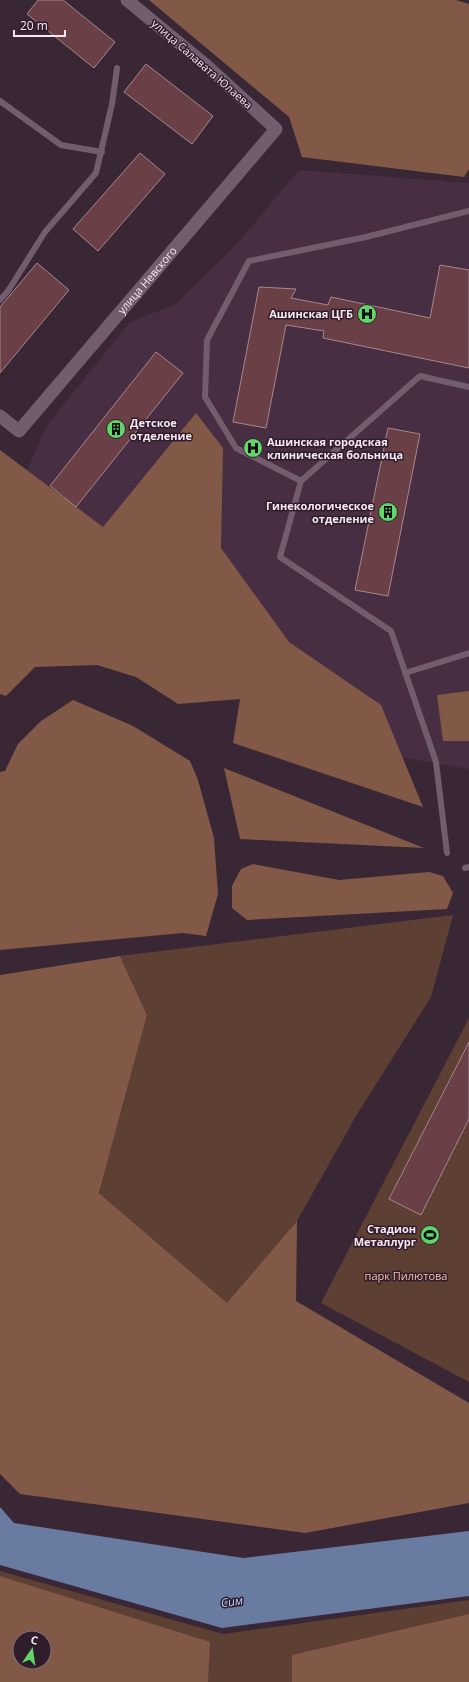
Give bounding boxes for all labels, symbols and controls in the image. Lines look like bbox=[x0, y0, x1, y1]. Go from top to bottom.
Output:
scale bar bbox=[14, 12, 65, 38]
street label: улица Салавата Юлаева bbox=[149, 16, 256, 112]
text: 20 m bbox=[20, 17, 48, 34]
street label: улица Невского bbox=[114, 243, 180, 317]
hospital icon: Ашинская ЦГБ bbox=[356, 303, 378, 325]
place label: Ашинская ЦГБ bbox=[269, 306, 353, 321]
place label: Детское отделение bbox=[130, 415, 192, 443]
building icon: Детское отделение bbox=[105, 418, 127, 440]
place label: Ашинская городская клиническая больница bbox=[267, 434, 403, 462]
hospital icon: Ашинская городская клиническая больница bbox=[242, 437, 264, 459]
place label: Гинекологическое отделение bbox=[266, 498, 374, 526]
building icon: Гинекологическое отделение bbox=[377, 501, 399, 523]
place label: Стадион Металлург bbox=[354, 1221, 416, 1249]
sports icon: Стадион Металлург bbox=[419, 1224, 441, 1246]
park label: парк Пилютова bbox=[365, 1268, 447, 1283]
water label: Сим bbox=[220, 1592, 244, 1611]
north arrow bbox=[12, 1630, 52, 1670]
text: С bbox=[29, 1632, 39, 1648]

